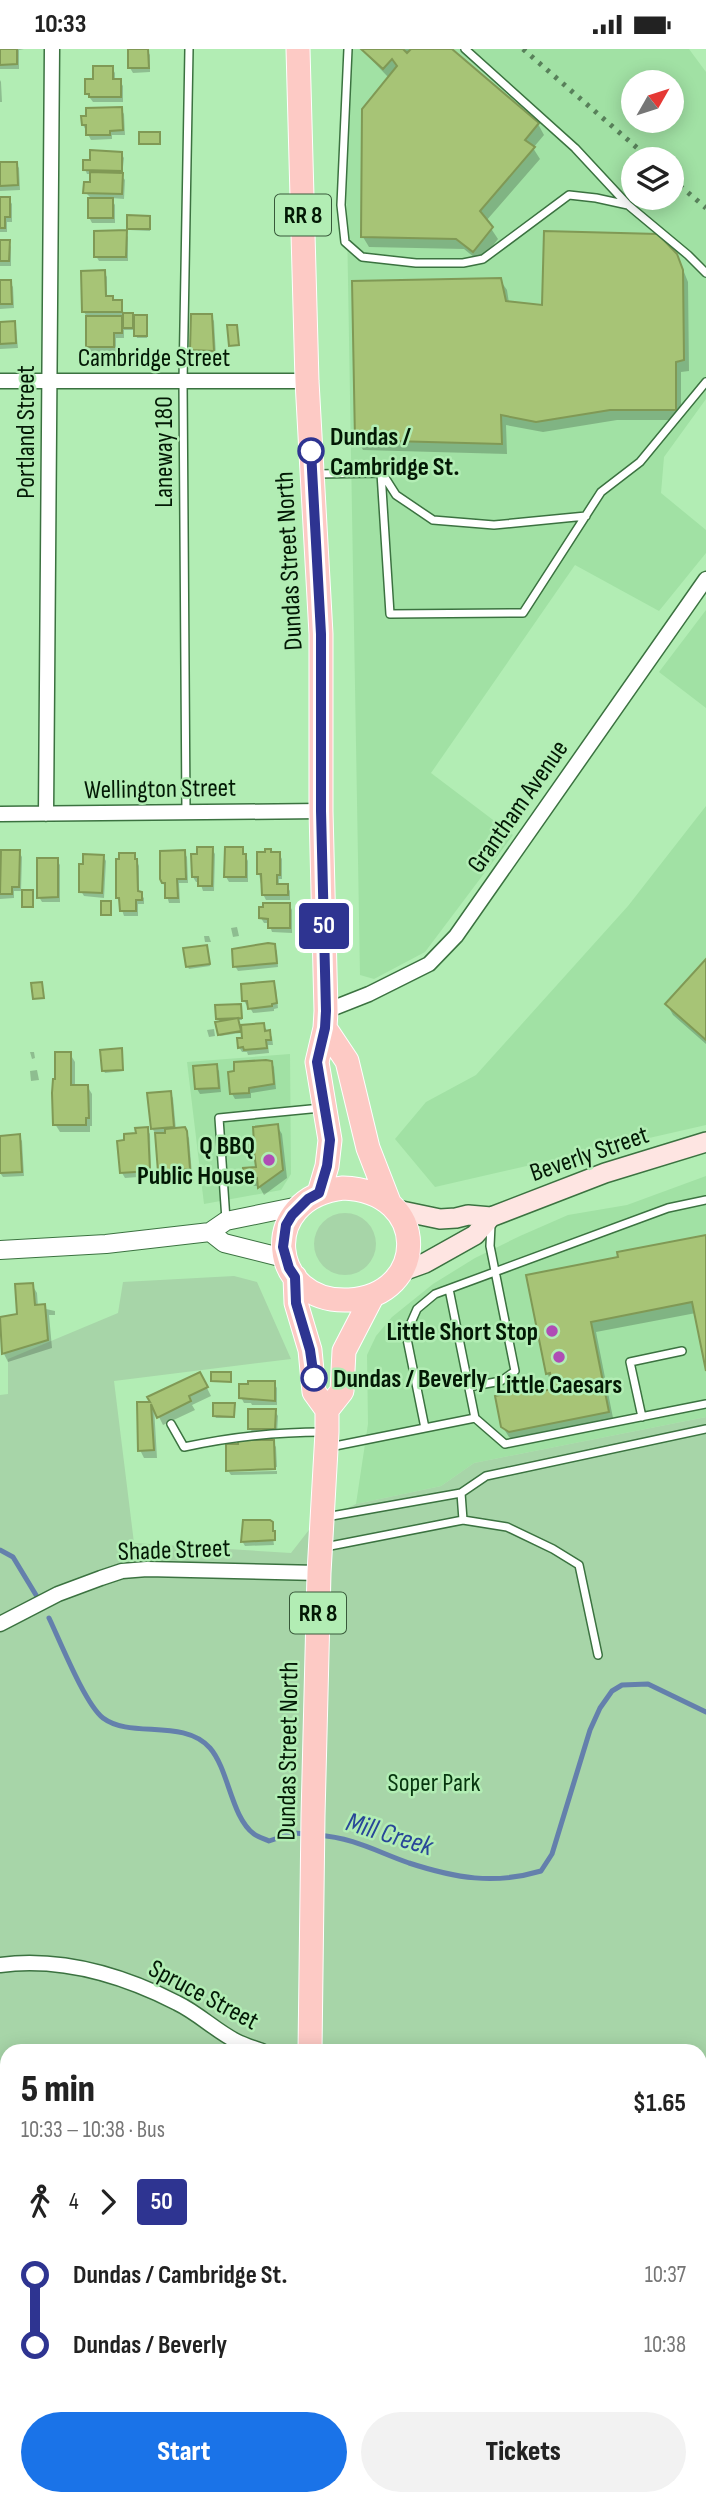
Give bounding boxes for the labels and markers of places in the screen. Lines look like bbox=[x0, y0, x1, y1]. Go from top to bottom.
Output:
place label: Dundas / Cambridge St. bbox=[330, 422, 459, 483]
marker: Dundas / Cambridge St. bbox=[298, 438, 324, 464]
place label: Q BBQ Public House bbox=[137, 1131, 255, 1192]
marker: Q BBQ Public House bbox=[261, 1152, 277, 1168]
place label: Little Short Stop bbox=[386, 1317, 538, 1348]
marker: Little Short Stop bbox=[544, 1323, 560, 1339]
marker: Little Caesars bbox=[551, 1349, 567, 1365]
place label: Dundas / Beverly bbox=[333, 1364, 487, 1395]
marker: Dundas / Beverly bbox=[301, 1365, 327, 1391]
place label: Little Caesars bbox=[496, 1370, 622, 1401]

